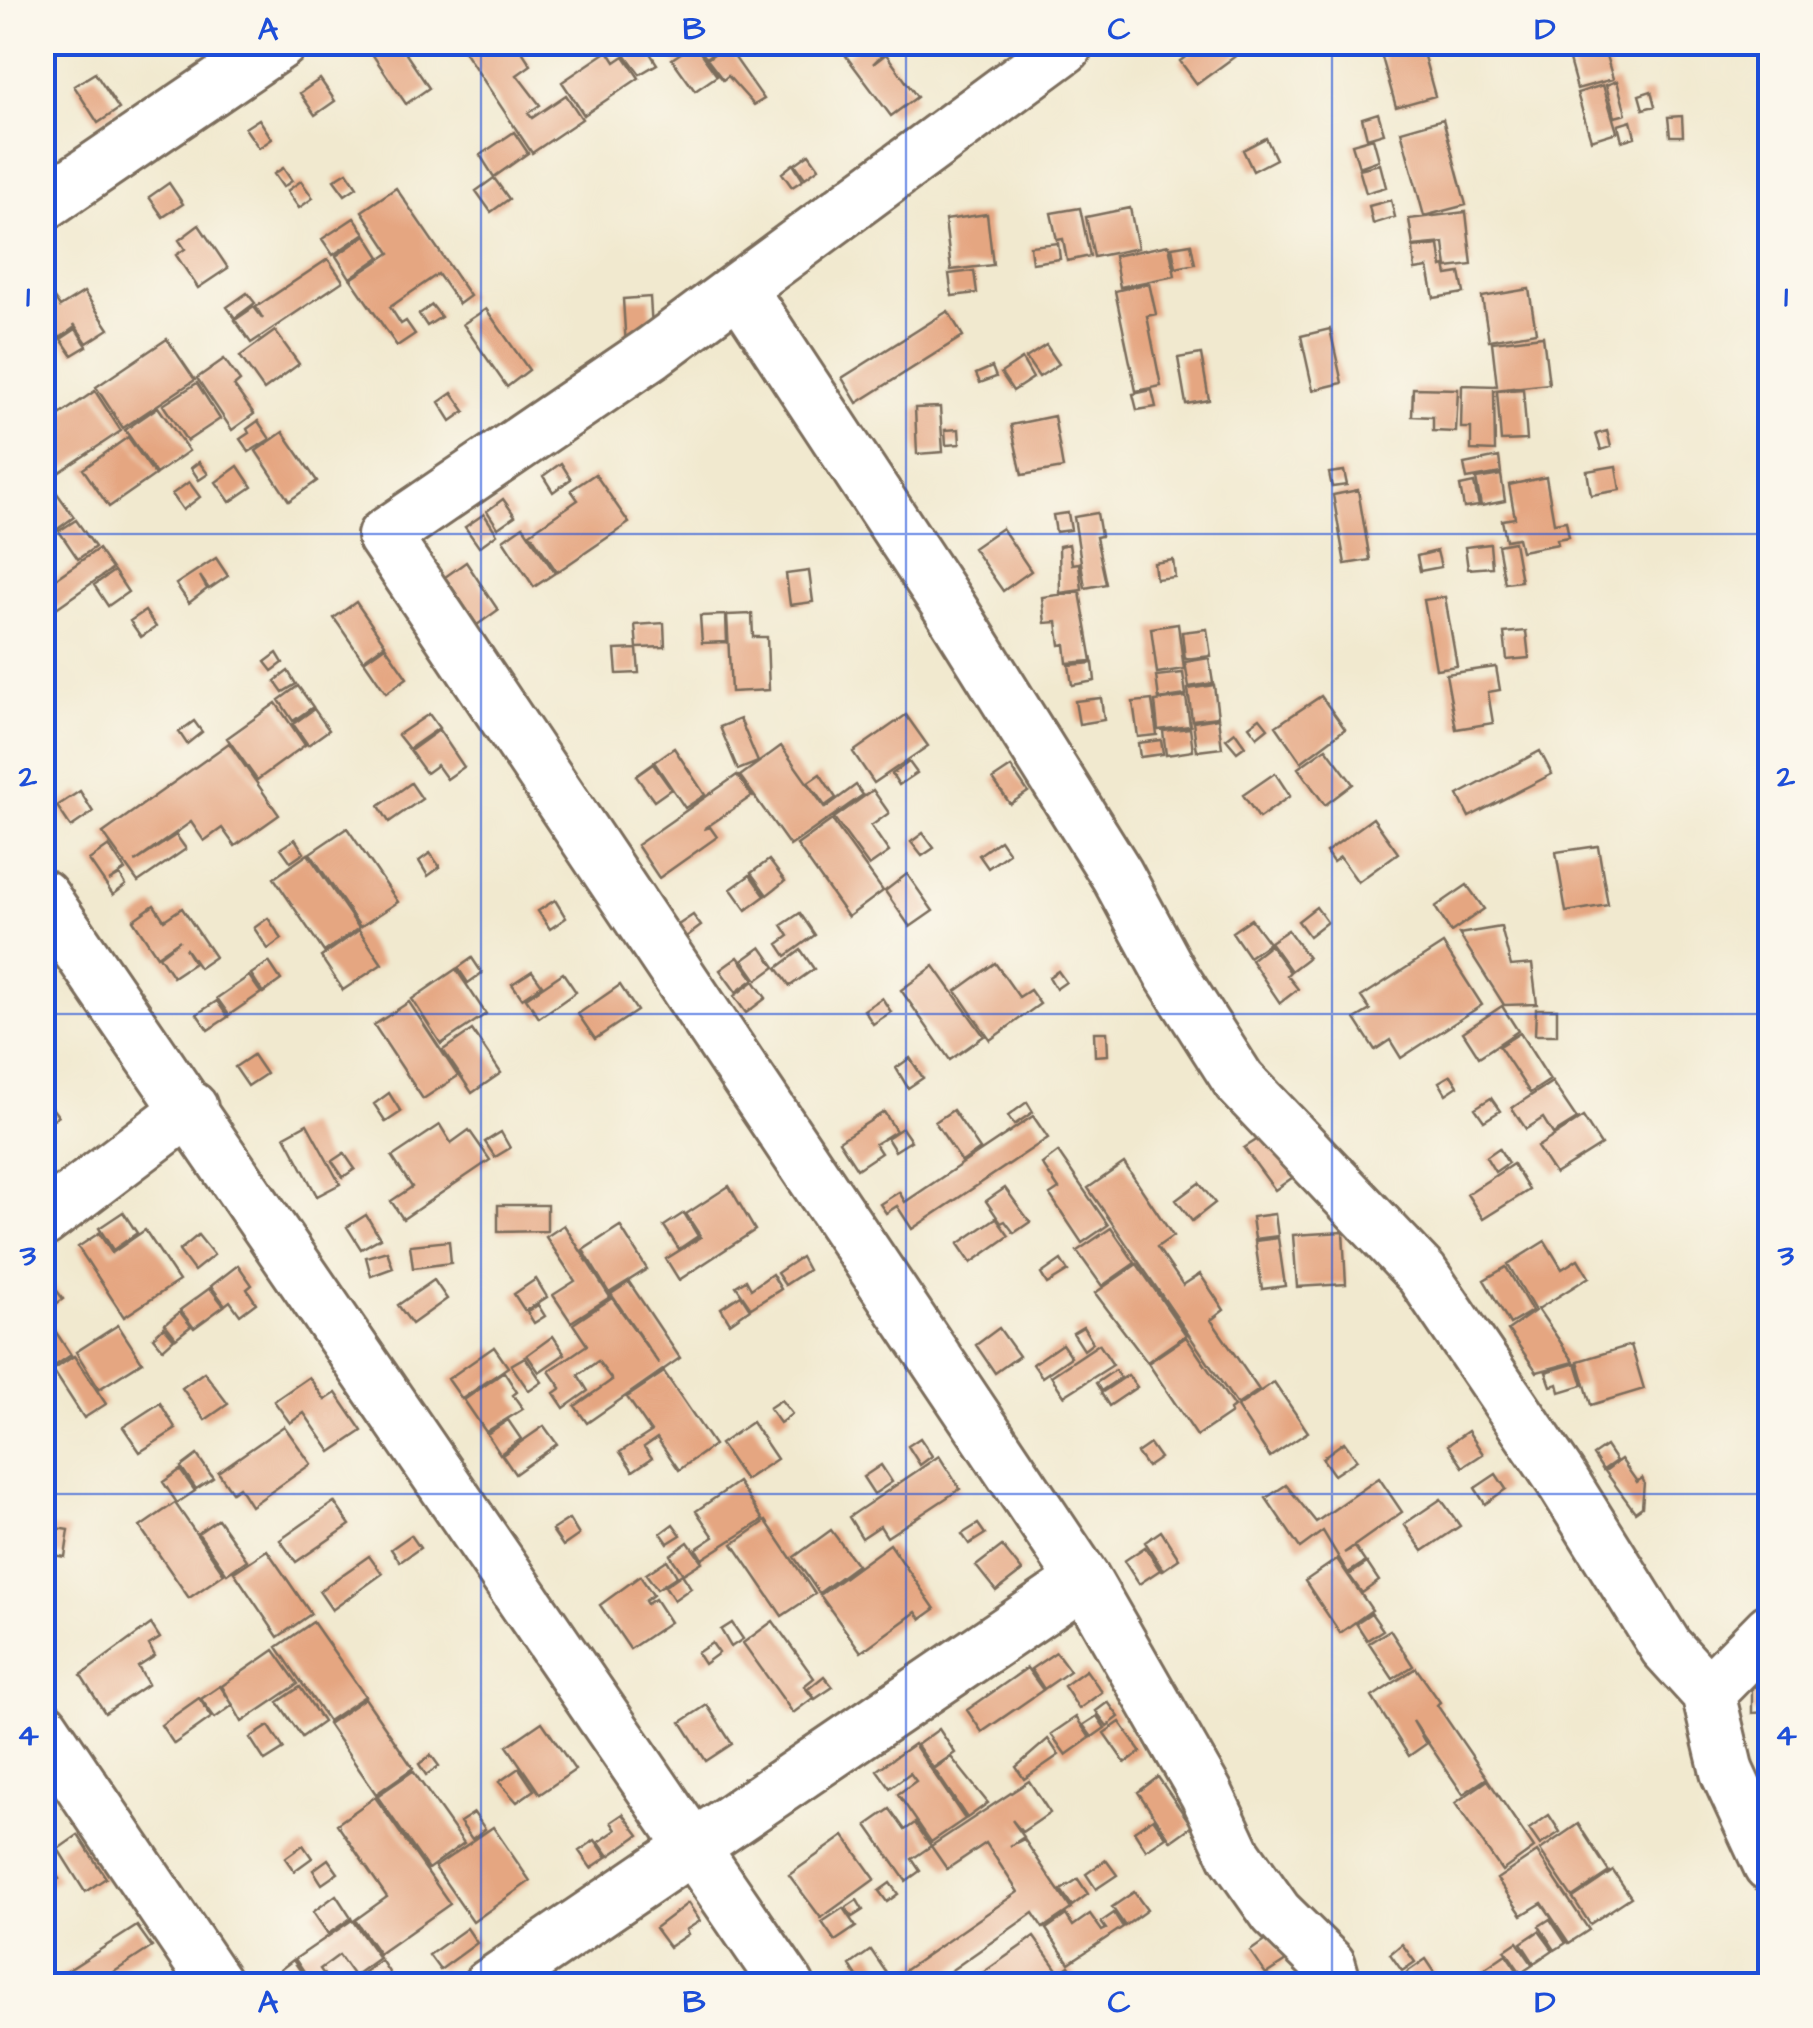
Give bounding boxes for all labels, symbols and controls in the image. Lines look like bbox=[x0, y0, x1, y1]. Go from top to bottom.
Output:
text: A bbox=[258, 7, 279, 52]
text: B bbox=[683, 7, 706, 52]
text: C bbox=[1108, 7, 1131, 52]
text: D bbox=[1535, 7, 1556, 52]
text: 1 bbox=[26, 274, 30, 319]
text: 1 bbox=[1784, 274, 1788, 319]
text: 2 bbox=[18, 754, 38, 799]
text: 2 bbox=[1776, 754, 1796, 799]
text: 3 bbox=[19, 1233, 37, 1278]
text: 3 bbox=[1777, 1233, 1795, 1278]
text: 4 bbox=[17, 1713, 39, 1758]
text: 4 bbox=[1775, 1713, 1797, 1758]
text: A bbox=[258, 1980, 279, 2025]
text: B bbox=[683, 1980, 706, 2025]
text: C bbox=[1108, 1980, 1131, 2025]
text: D bbox=[1535, 1980, 1556, 2025]

